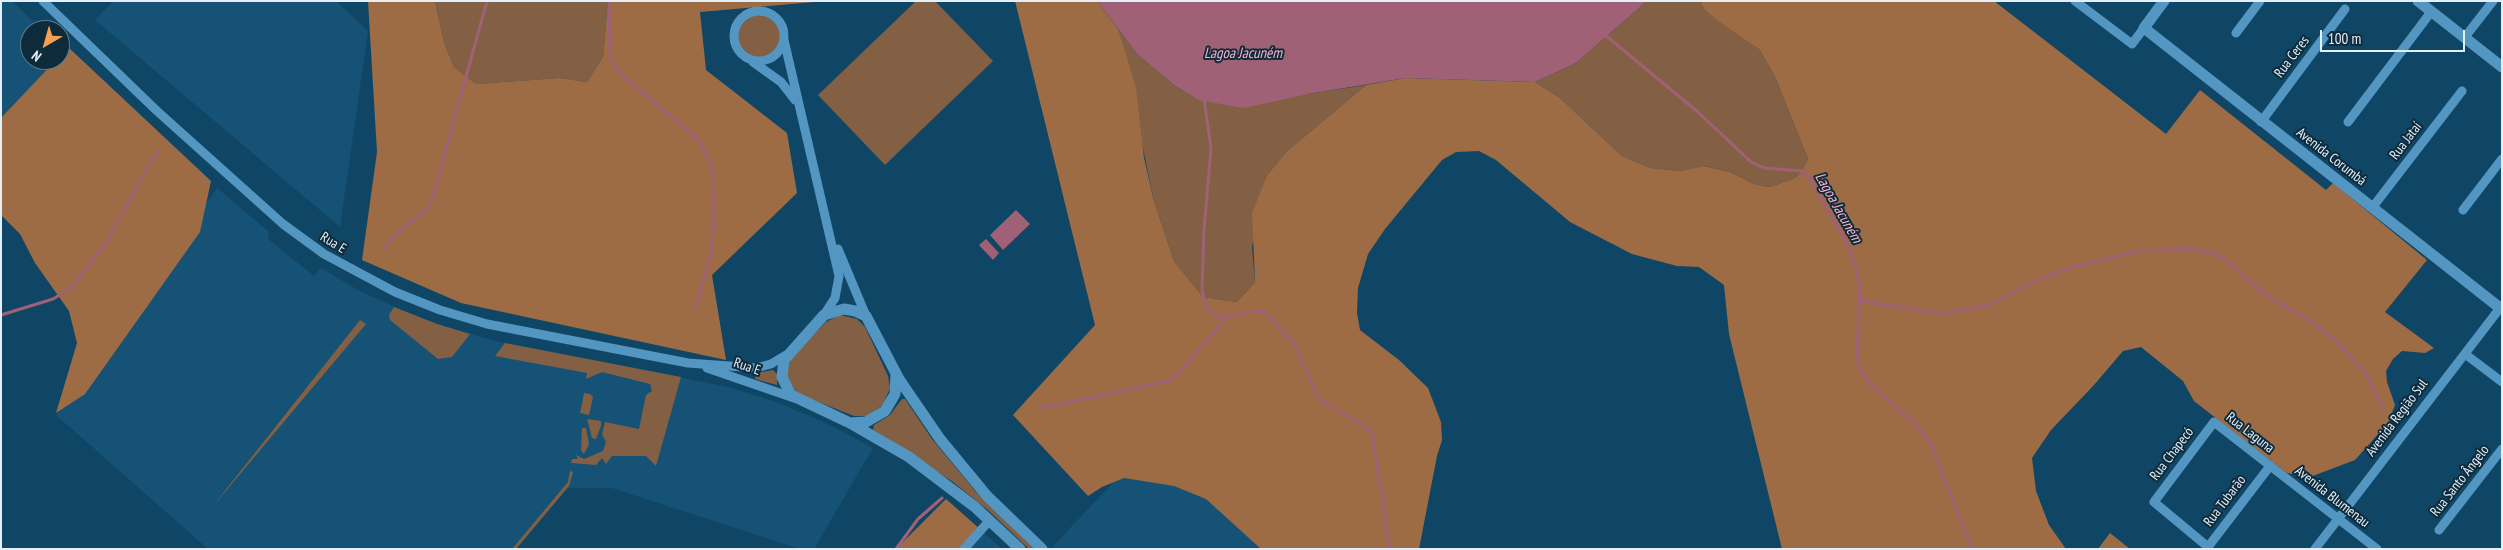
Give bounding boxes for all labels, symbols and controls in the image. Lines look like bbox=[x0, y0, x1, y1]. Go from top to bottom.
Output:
north arrow bbox=[20, 20, 70, 70]
scale bar bbox=[2323, 20, 2468, 52]
text: 100 m bbox=[2328, 29, 2361, 48]
street label: Rua Ceres bbox=[2271, 33, 2313, 81]
water label: Lagoa Jacuném bbox=[1204, 45, 1282, 63]
text: N bbox=[28, 47, 45, 65]
street label: Rua Jataí bbox=[2386, 119, 2426, 163]
street label: Avenida Corumbá bbox=[2293, 125, 2369, 189]
water label: Lagoa Jacuném bbox=[1811, 170, 1865, 246]
street label: Rua E bbox=[317, 229, 349, 257]
street label: Rua E bbox=[731, 355, 763, 379]
street label: Avenida Região Sul bbox=[2363, 376, 2431, 460]
street label: Rua Laguna bbox=[2223, 409, 2277, 457]
street label: Rua Chapecó bbox=[2147, 424, 2197, 484]
street label: Rua Santo Ângelo bbox=[2427, 442, 2493, 520]
street label: Avenida Blumenau bbox=[2291, 463, 2373, 531]
street label: Rua Tubarão bbox=[2200, 472, 2250, 530]

